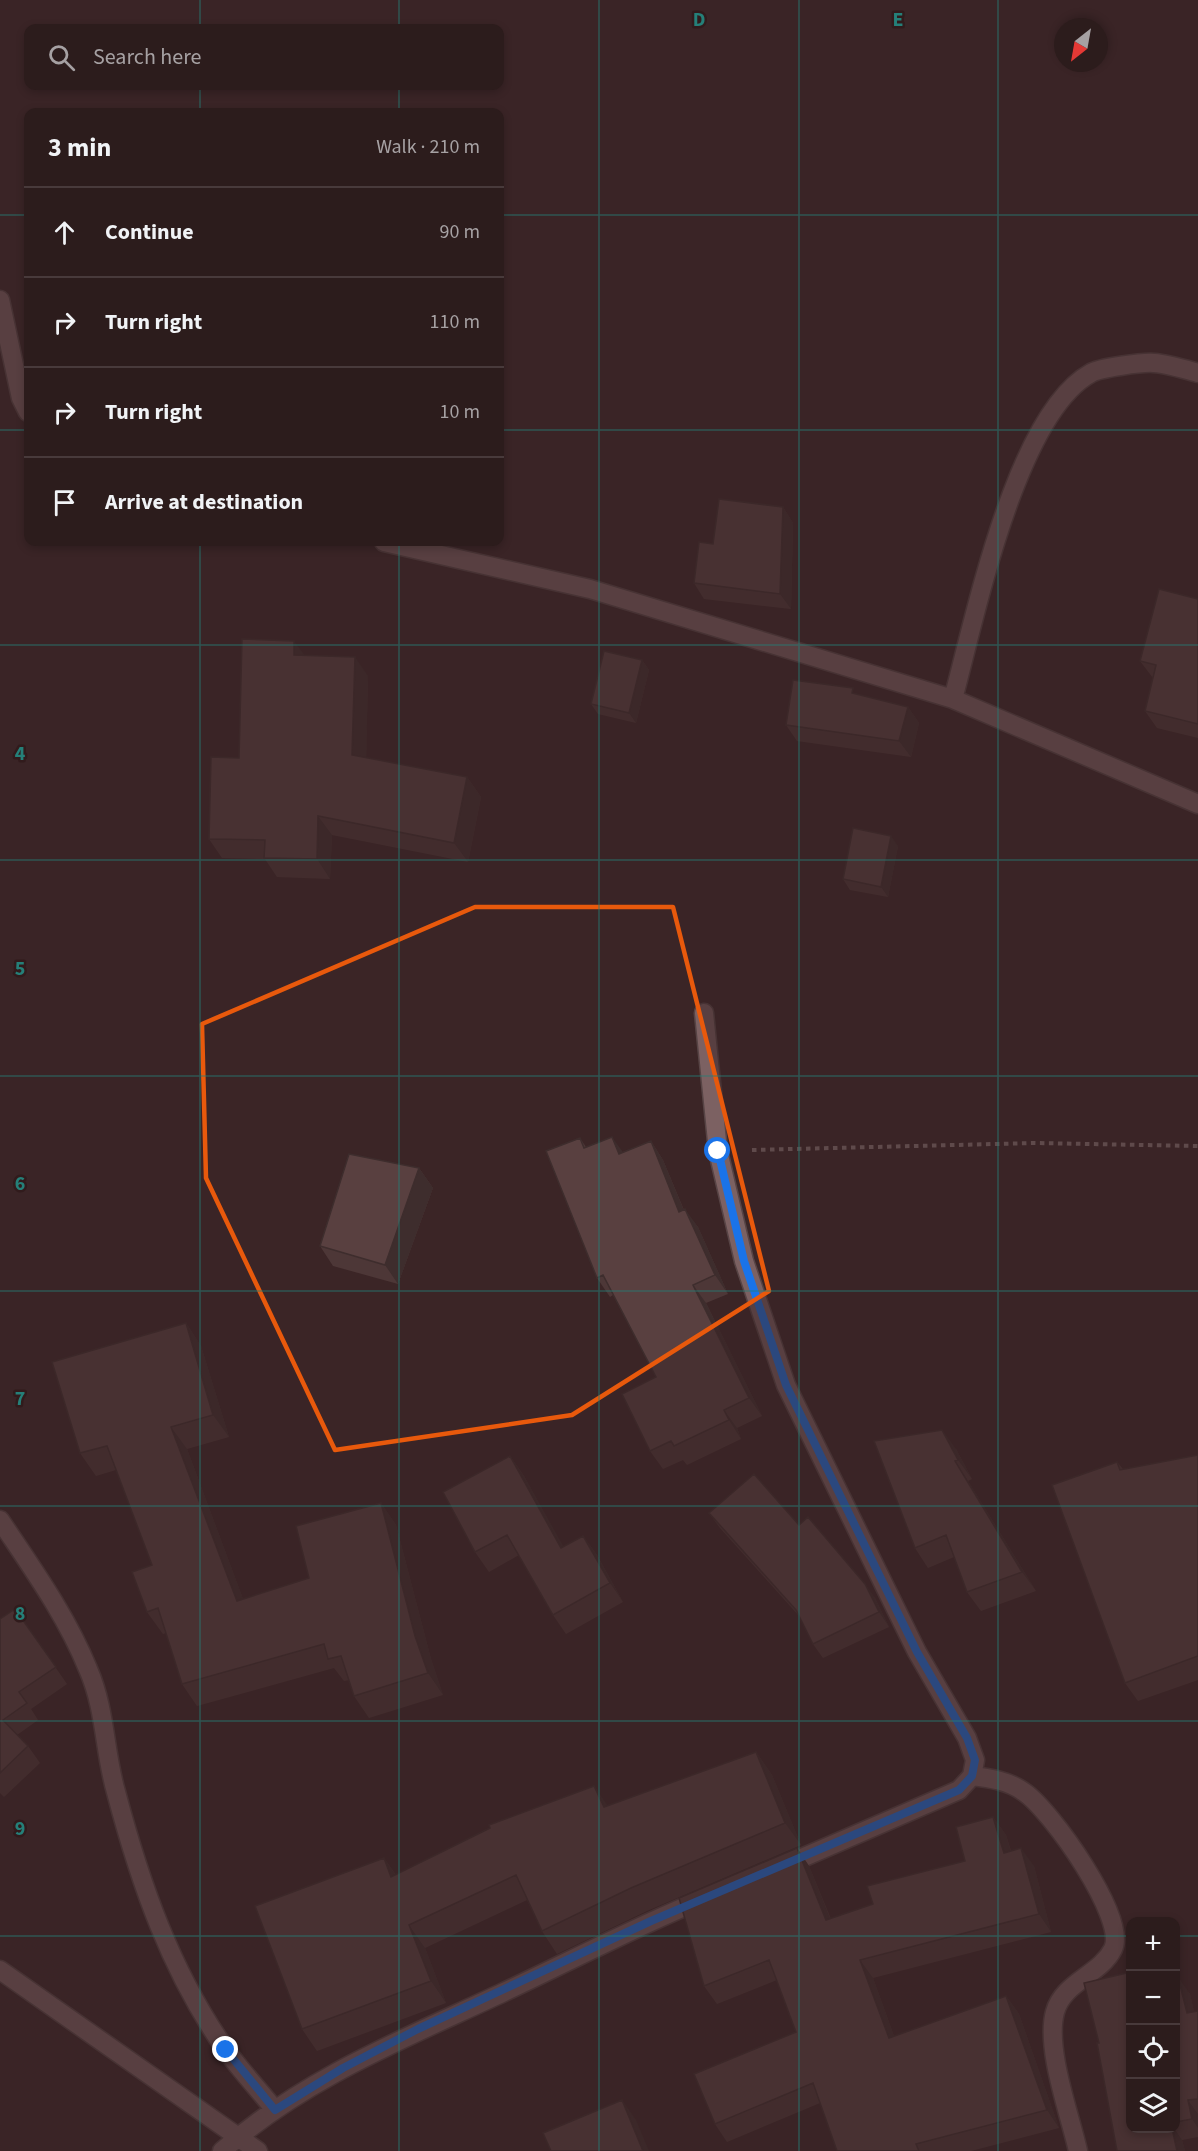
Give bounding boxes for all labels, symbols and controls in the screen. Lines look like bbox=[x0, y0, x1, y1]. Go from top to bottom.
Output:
text: D bbox=[693, 6, 705, 34]
text: E bbox=[893, 6, 903, 34]
north arrow bbox=[1054, 18, 1108, 72]
search box bbox=[24, 24, 504, 90]
icon: search bbox=[45, 41, 78, 74]
text: Search here bbox=[93, 41, 201, 73]
text: 3 min bbox=[48, 129, 111, 166]
text: Walk · 210 m bbox=[376, 133, 480, 161]
icon: ahead bbox=[48, 216, 81, 249]
text: Continue bbox=[105, 216, 194, 248]
text: 90 m bbox=[440, 218, 480, 246]
icon: right bbox=[48, 306, 81, 339]
text: Turn right bbox=[105, 306, 202, 338]
text: 110 m bbox=[430, 308, 480, 336]
icon: right bbox=[48, 396, 81, 429]
text: Turn right bbox=[105, 396, 202, 428]
text: 10 m bbox=[440, 398, 480, 426]
icon: arrive bbox=[48, 486, 81, 519]
text: Arrive at destination bbox=[105, 486, 303, 518]
text: 4 bbox=[15, 740, 26, 768]
text: 5 bbox=[15, 955, 25, 983]
route start bbox=[704, 1137, 730, 1163]
text: 6 bbox=[15, 1170, 25, 1198]
text: 7 bbox=[15, 1385, 25, 1413]
text: 8 bbox=[15, 1600, 25, 1628]
text: 9 bbox=[15, 1815, 25, 1843]
map controls bbox=[1126, 1917, 1180, 2133]
button: + bbox=[1126, 1917, 1180, 1971]
button: − bbox=[1126, 1971, 1180, 2025]
button: locate bbox=[1126, 2025, 1180, 2079]
route end bbox=[212, 2036, 238, 2062]
button: layers bbox=[1126, 2079, 1180, 2133]

